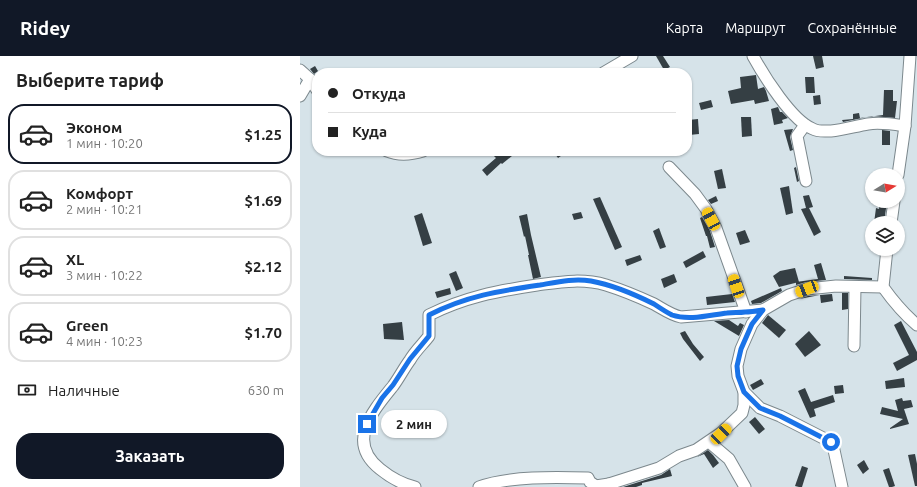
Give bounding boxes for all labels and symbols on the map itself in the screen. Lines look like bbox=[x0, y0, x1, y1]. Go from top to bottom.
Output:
north arrow bbox=[865, 168, 905, 208]
car bbox=[700, 206, 722, 232]
car bbox=[726, 273, 746, 299]
car bbox=[794, 279, 820, 299]
callout: 2 мин bbox=[381, 410, 447, 438]
route end bbox=[358, 415, 376, 433]
car bbox=[708, 421, 734, 447]
route start bbox=[822, 433, 840, 451]

